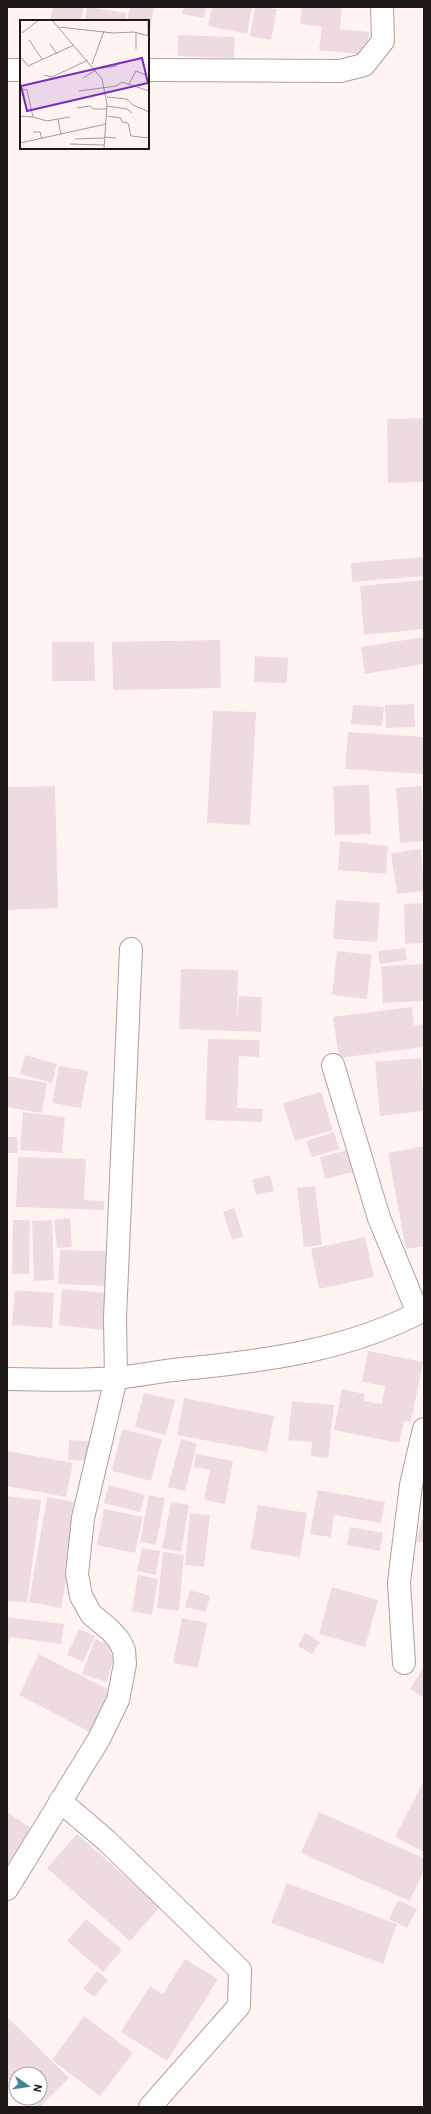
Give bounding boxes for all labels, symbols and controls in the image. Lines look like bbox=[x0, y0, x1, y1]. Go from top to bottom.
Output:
inset map bbox=[20, 20, 149, 149]
north arrow bbox=[8, 2066, 48, 2106]
text: N bbox=[31, 2083, 45, 2093]

